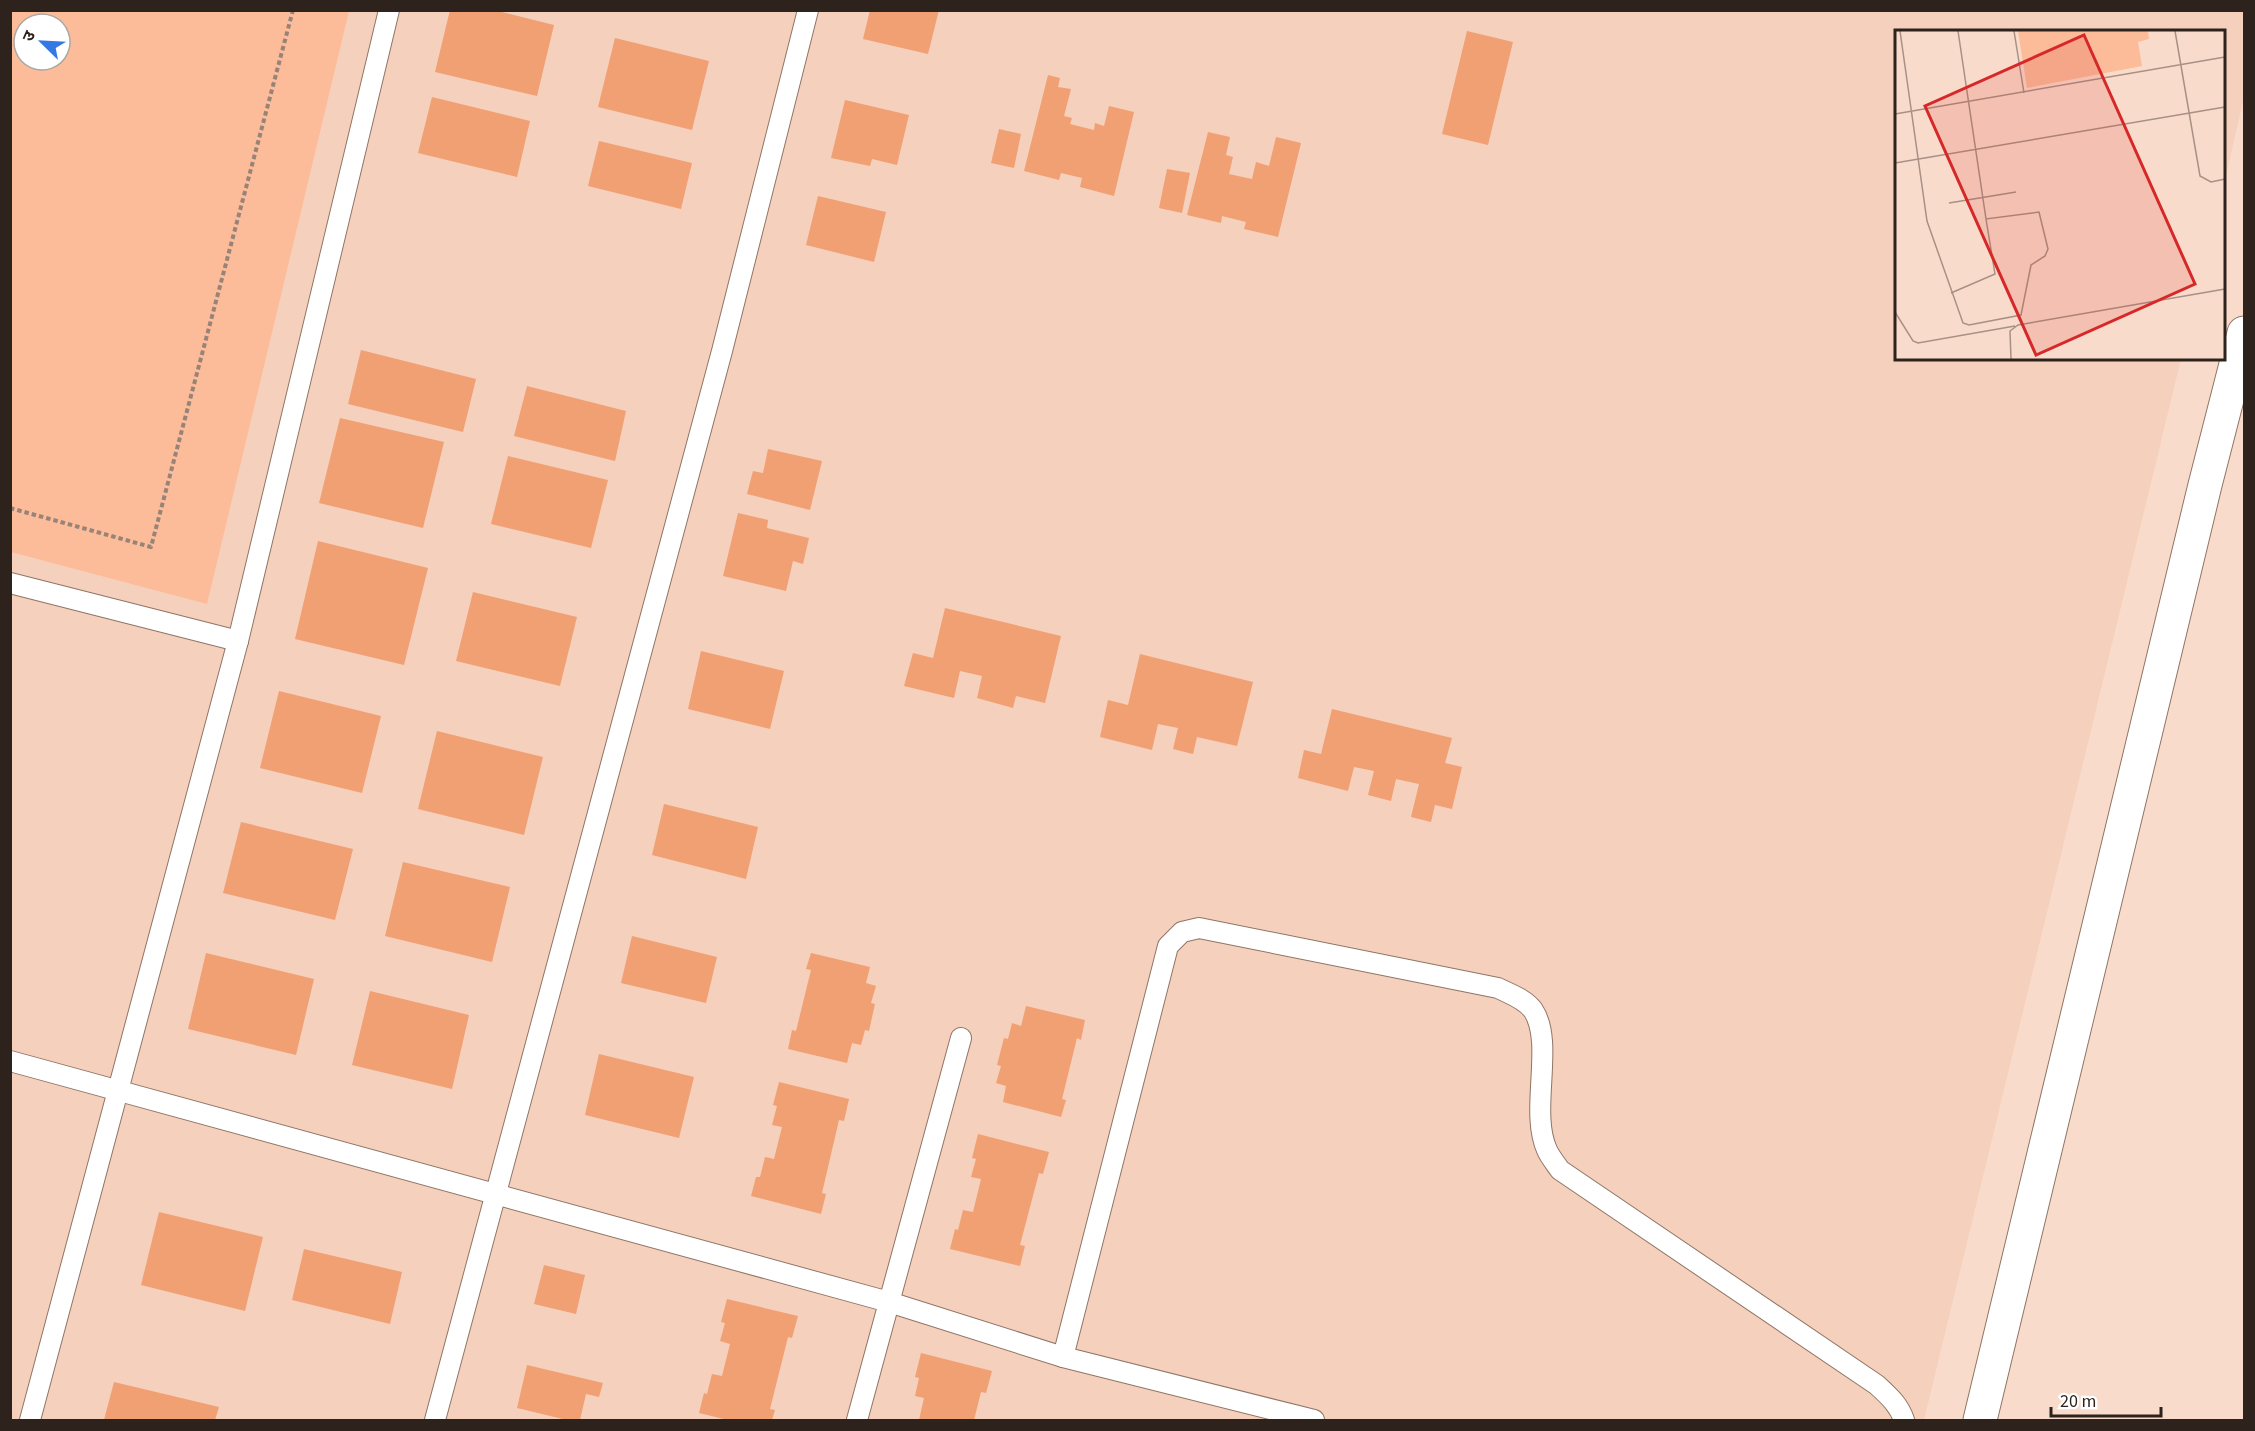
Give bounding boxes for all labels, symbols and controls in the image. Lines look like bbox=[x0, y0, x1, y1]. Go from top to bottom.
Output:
north arrow bbox=[12, 12, 72, 72]
text: उ bbox=[17, 27, 41, 45]
inset map bbox=[1895, 30, 2225, 360]
scale bar bbox=[2051, 1380, 2160, 1418]
text: 20 m bbox=[2060, 1389, 2096, 1414]

